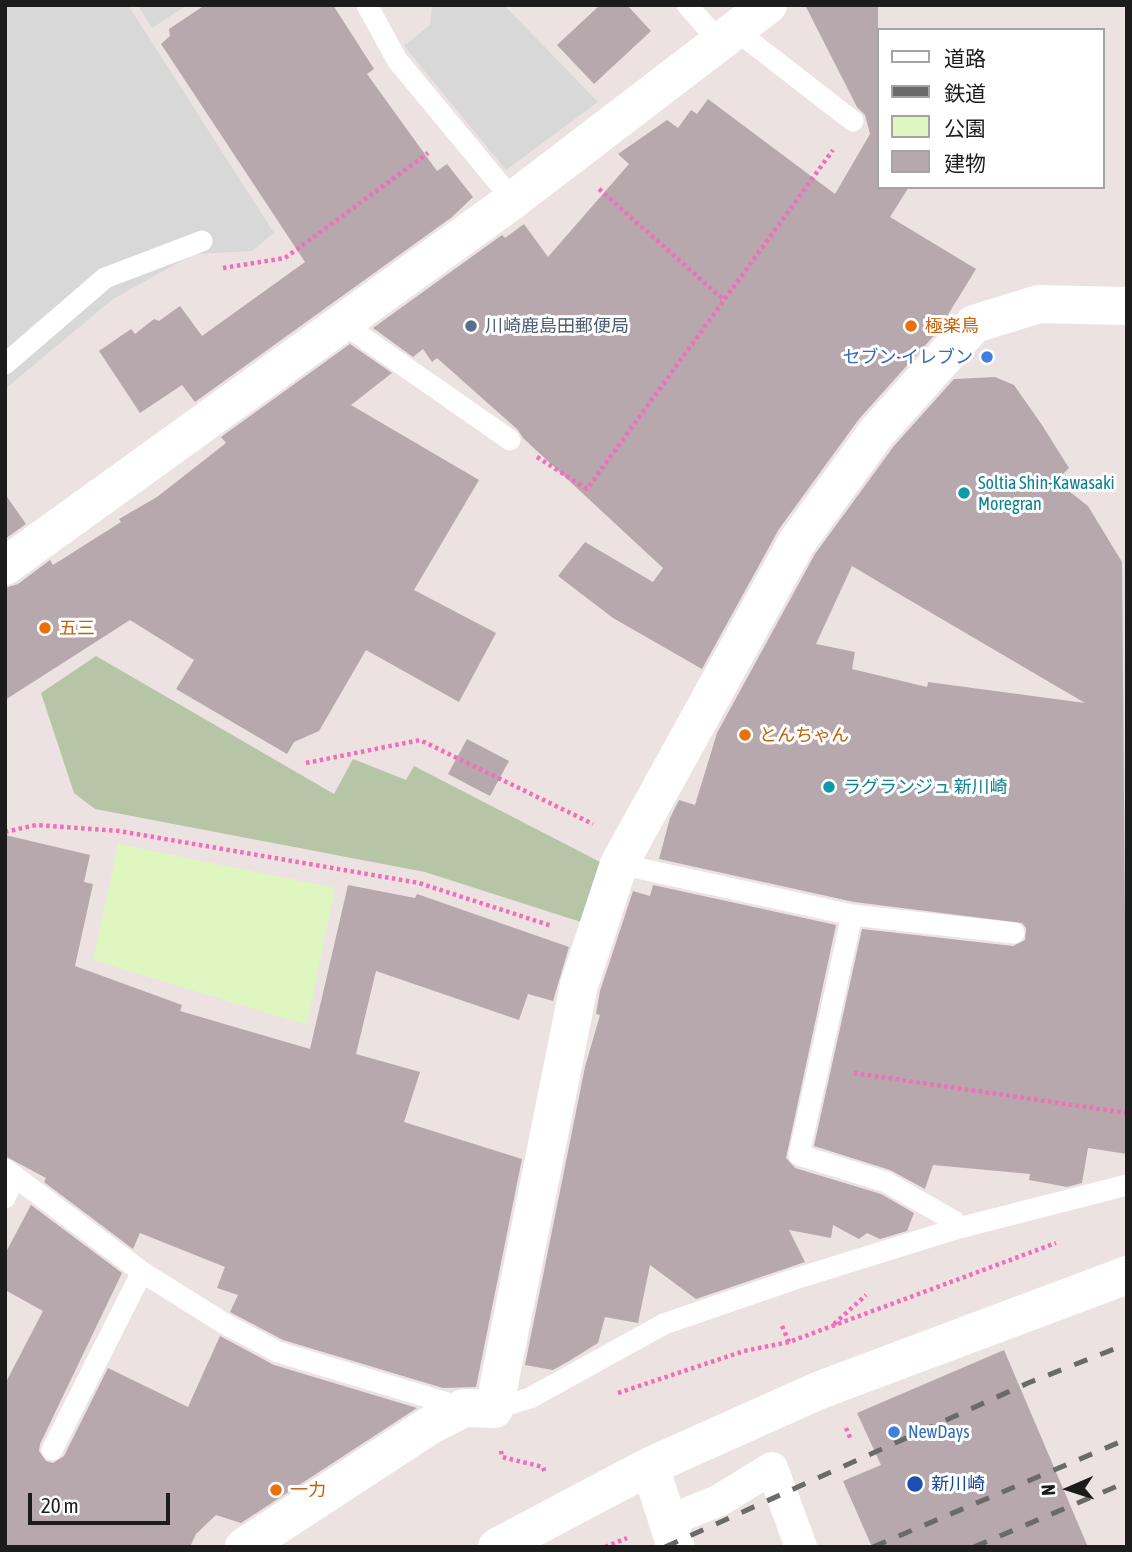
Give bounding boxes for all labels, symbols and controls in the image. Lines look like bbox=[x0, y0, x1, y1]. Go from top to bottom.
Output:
legend bbox=[876, 28, 1104, 189]
text: 道路 bbox=[944, 46, 986, 70]
text: 鉄道 bbox=[944, 81, 986, 105]
text: 公園 bbox=[944, 116, 986, 140]
text: 建物 bbox=[944, 151, 986, 175]
place label: 川崎鹿島田郵便局 bbox=[485, 315, 629, 337]
place label: 極楽鳥 bbox=[925, 315, 979, 337]
marker: 川崎鹿島田郵便局 bbox=[463, 318, 479, 334]
marker: 極楽鳥 bbox=[903, 318, 919, 334]
place label: セブン-イレブン bbox=[843, 346, 973, 368]
marker: セブン-イレブン bbox=[979, 349, 995, 365]
place label: Soltia Shin-Kawasaki Moregran bbox=[978, 472, 1115, 514]
marker: Soltia Shin-Kawasaki Moregran bbox=[956, 485, 972, 501]
place label: 五三 bbox=[59, 617, 95, 639]
marker: 五三 bbox=[37, 620, 53, 636]
place label: とんちゃん bbox=[759, 724, 849, 746]
marker: とんちゃん bbox=[737, 727, 753, 743]
place label: ラグランジュ 新川崎 bbox=[843, 776, 1007, 798]
marker: ラグランジュ 新川崎 bbox=[821, 779, 837, 795]
place label: NewDays bbox=[908, 1421, 970, 1443]
marker: NewDays bbox=[886, 1424, 902, 1440]
north arrow bbox=[1034, 1454, 1104, 1524]
place label: 新川崎 bbox=[931, 1473, 985, 1495]
marker: 新川崎 bbox=[905, 1474, 925, 1494]
scale bar bbox=[32, 1478, 173, 1522]
place label: 一力 bbox=[290, 1479, 326, 1501]
marker: 一力 bbox=[268, 1482, 284, 1498]
text: N bbox=[1037, 1484, 1059, 1496]
text: 20 m bbox=[41, 1493, 79, 1517]

